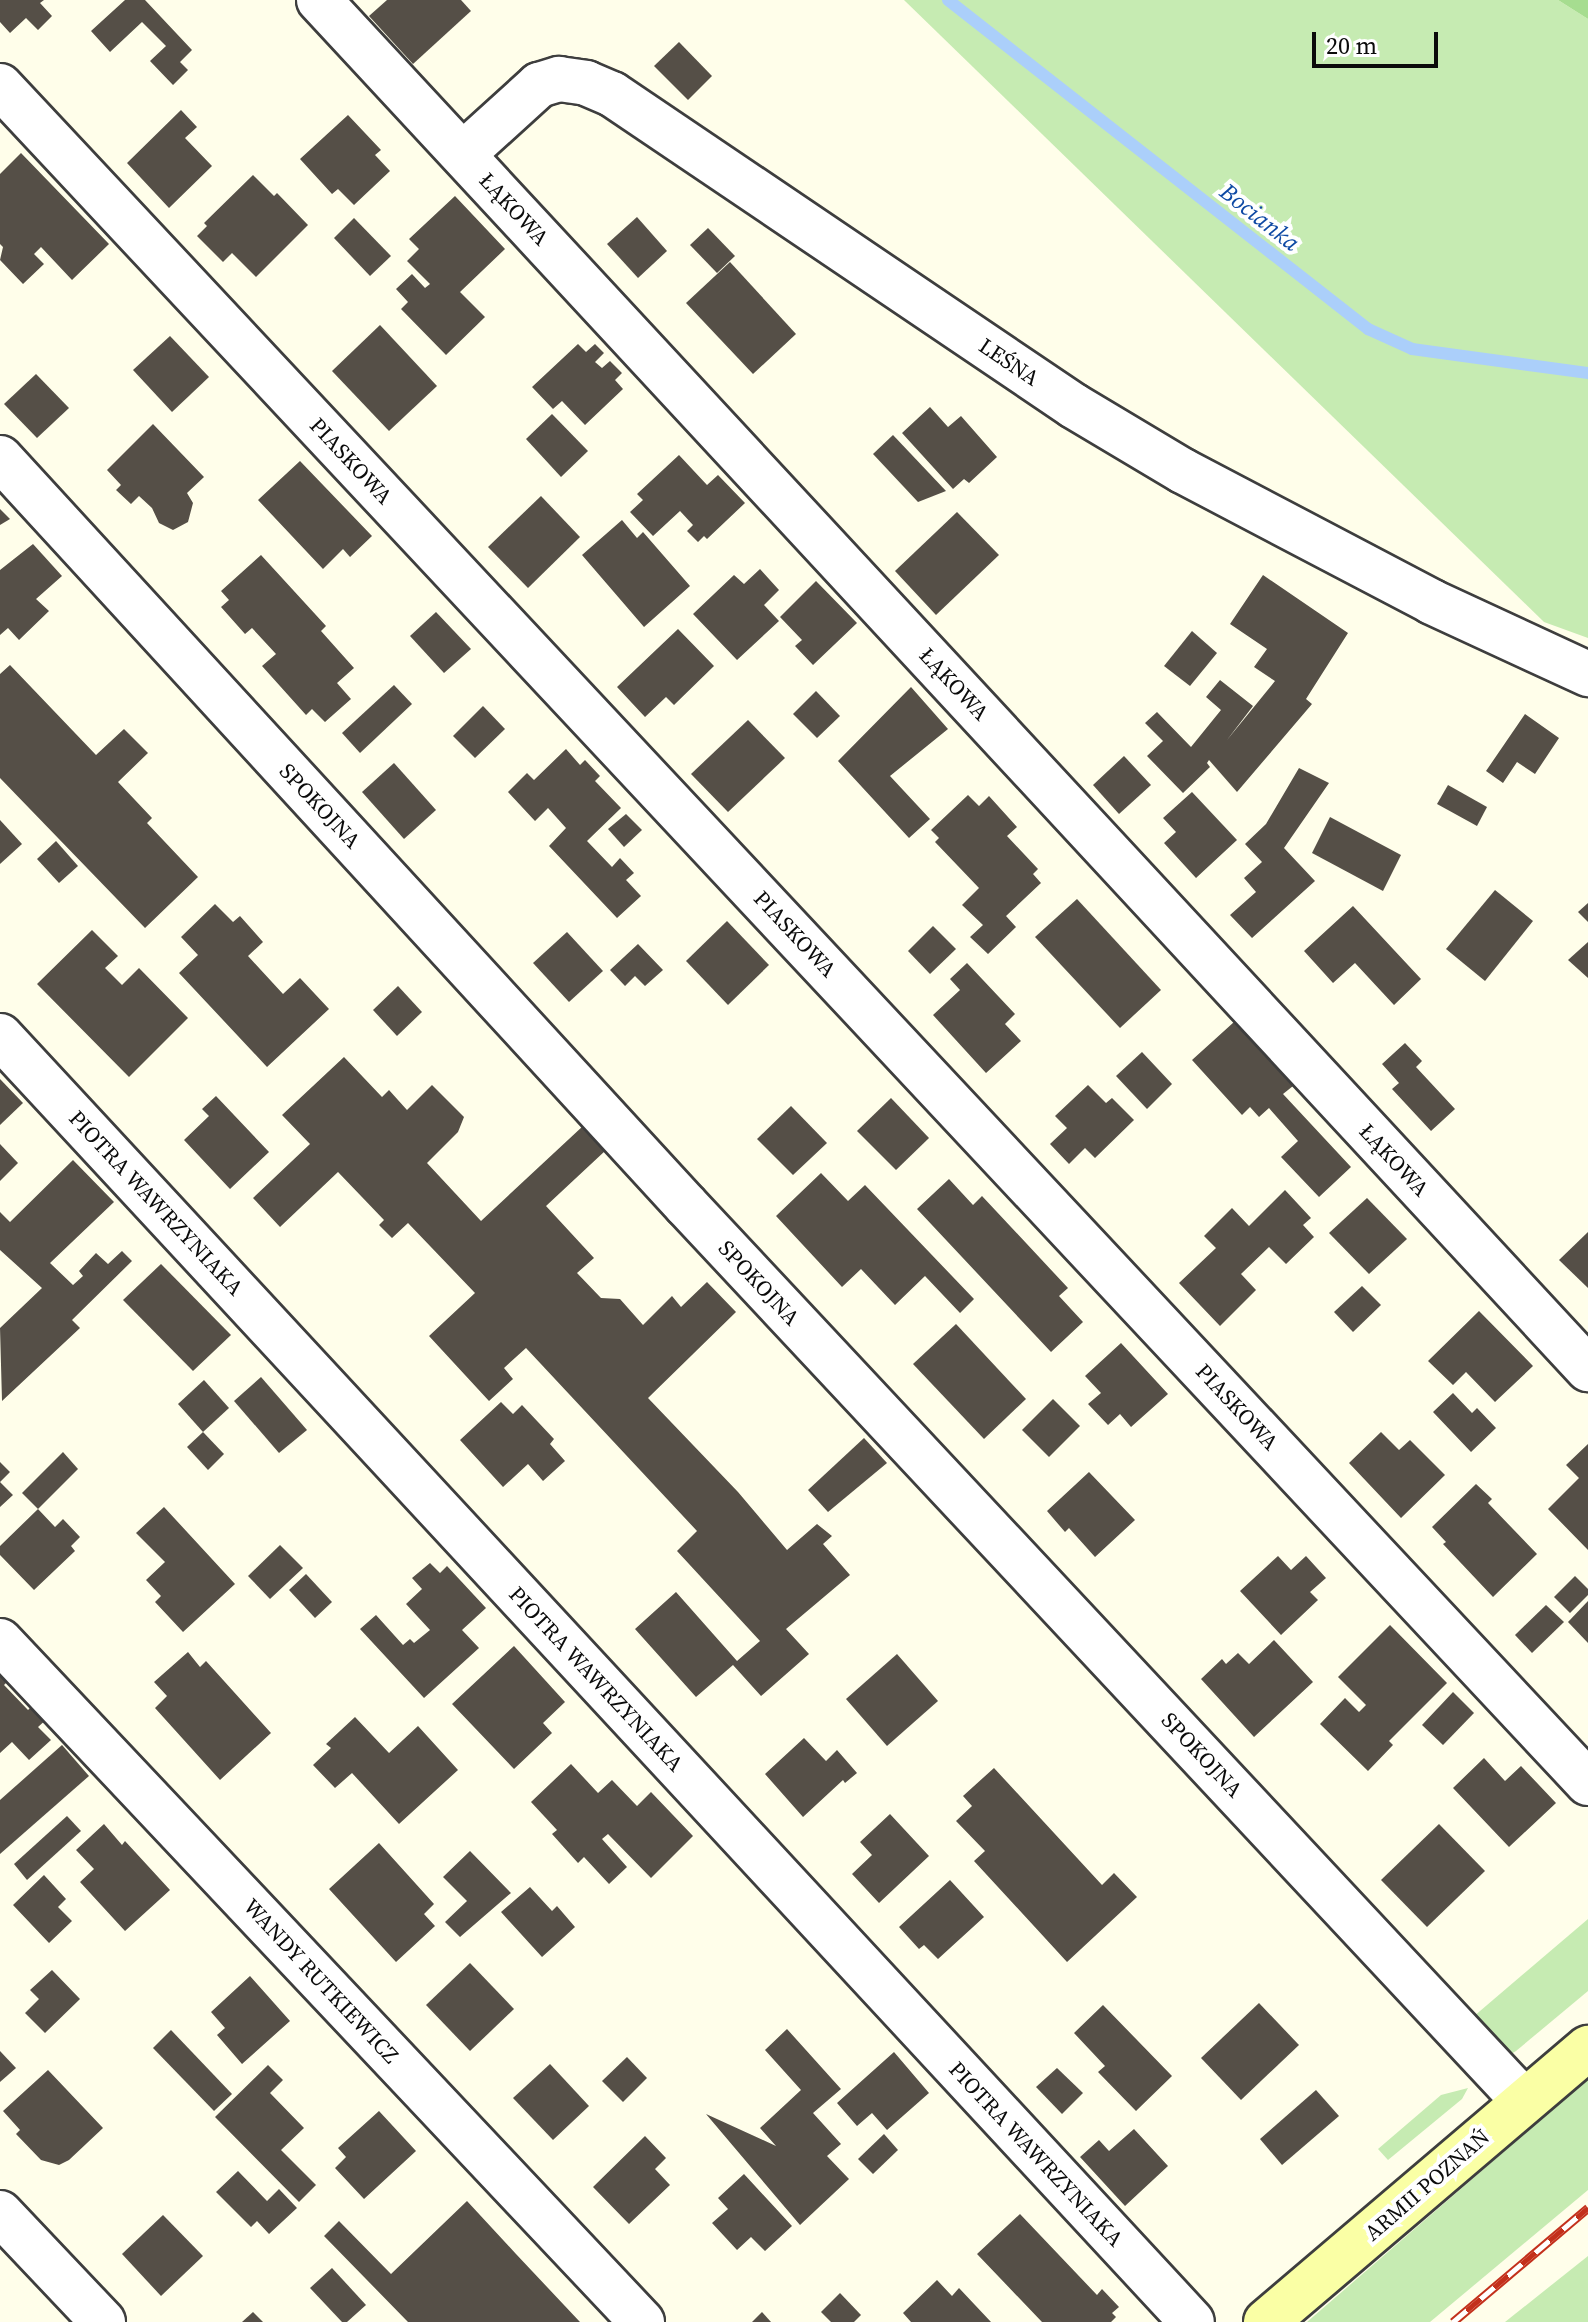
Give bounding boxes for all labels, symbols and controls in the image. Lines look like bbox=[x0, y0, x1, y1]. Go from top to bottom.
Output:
scale bar bbox=[1316, 16, 1442, 66]
text: 20 m bbox=[1326, 29, 1377, 62]
street label: ŁĄKOWA bbox=[474, 167, 554, 251]
water label: Bocianka bbox=[1214, 177, 1306, 257]
street label: LEŚNA bbox=[974, 332, 1044, 392]
street label: PIASKOWA bbox=[304, 412, 398, 510]
street label: ŁĄKOWA bbox=[914, 642, 994, 726]
street label: SPOKOJNA bbox=[274, 758, 366, 854]
street label: PIASKOWA bbox=[748, 885, 842, 983]
street label: PIOTRA WAWRZYNIAKA bbox=[63, 1105, 249, 1301]
street label: ŁĄKOWA bbox=[1354, 1118, 1434, 1202]
street label: SPOKOJNA bbox=[713, 1235, 805, 1331]
street label: PIASKOWA bbox=[1190, 1358, 1284, 1456]
street label: PIOTRA WAWRZYNIAKA bbox=[503, 1581, 689, 1777]
street label: SPOKOJNA bbox=[1156, 1707, 1248, 1803]
street label: WANDY RUTKIEWICZ bbox=[238, 1893, 404, 2069]
street label: PIOTRA WAWRZYNIAKA bbox=[943, 2056, 1129, 2252]
street label: ARMII POZNAŃ bbox=[1359, 2124, 1495, 2246]

